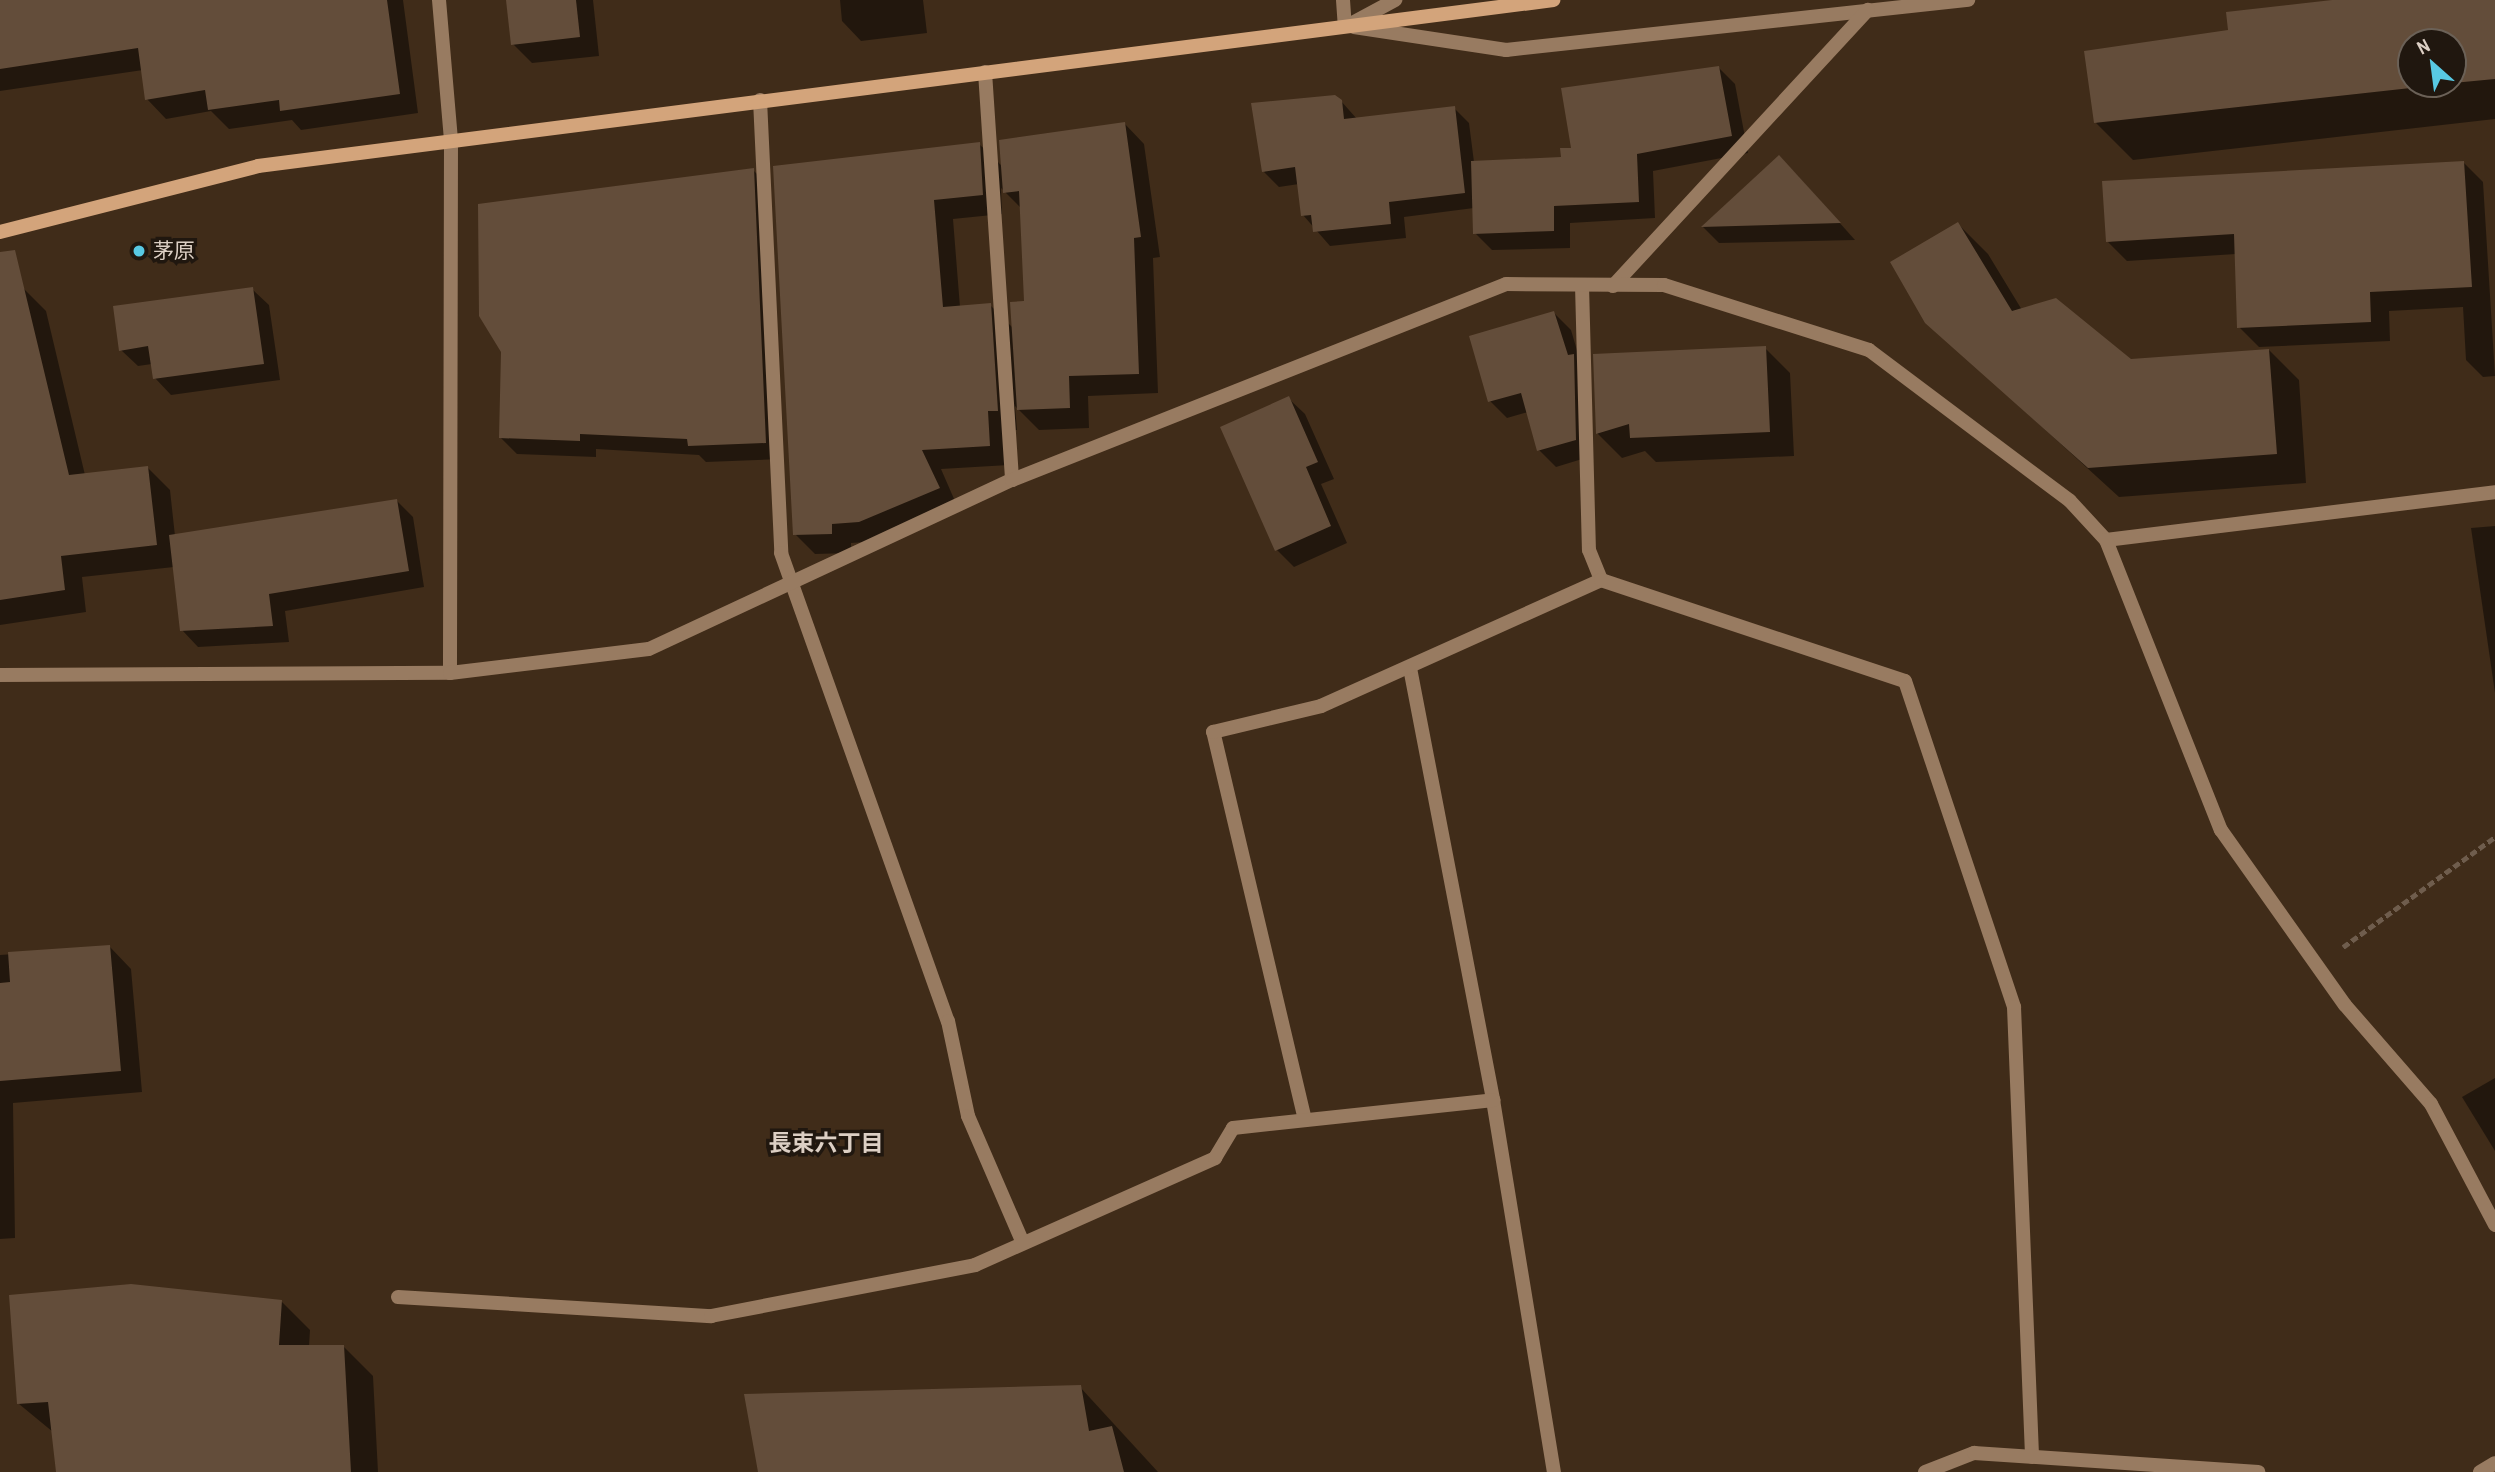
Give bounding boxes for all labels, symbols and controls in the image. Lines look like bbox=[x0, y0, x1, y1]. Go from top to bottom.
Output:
north arrow bbox=[2397, 28, 2467, 98]
text: N bbox=[2412, 32, 2434, 60]
place label: 茅原 bbox=[153, 238, 195, 264]
marker: 茅原 bbox=[131, 243, 147, 259]
district label: 長束六丁目 bbox=[769, 1129, 883, 1157]

